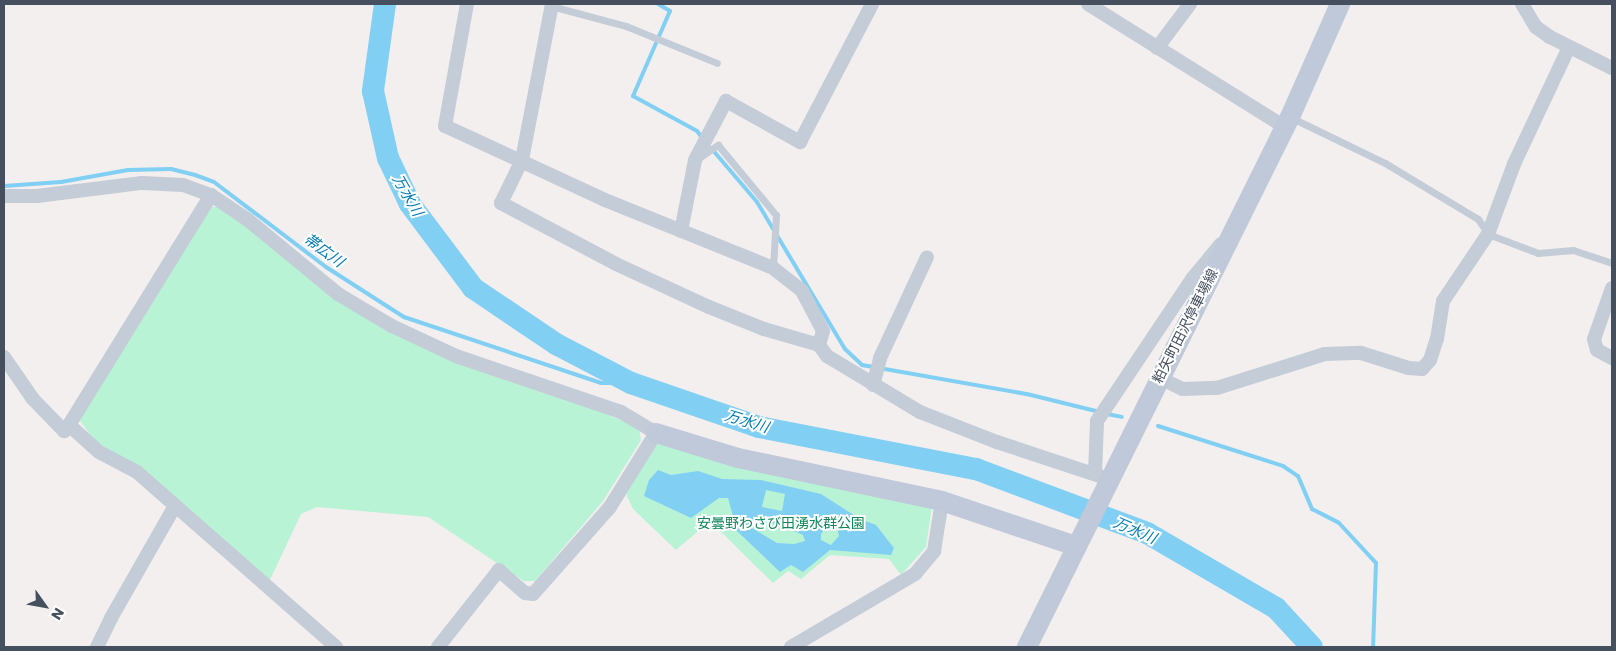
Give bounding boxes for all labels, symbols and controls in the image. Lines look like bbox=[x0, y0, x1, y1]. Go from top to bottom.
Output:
water label: 万水川 bbox=[389, 171, 427, 219]
water label: 帯広川 bbox=[301, 229, 347, 271]
street label: 粕矢町田沢停車場線 bbox=[1149, 266, 1221, 386]
water label: 万水川 bbox=[723, 406, 771, 436]
water label: 万水川 bbox=[1111, 513, 1159, 547]
park label: 安曇野わさび田湧水群公園 bbox=[697, 515, 865, 531]
north arrow bbox=[20, 581, 70, 631]
text: N bbox=[46, 604, 69, 624]

